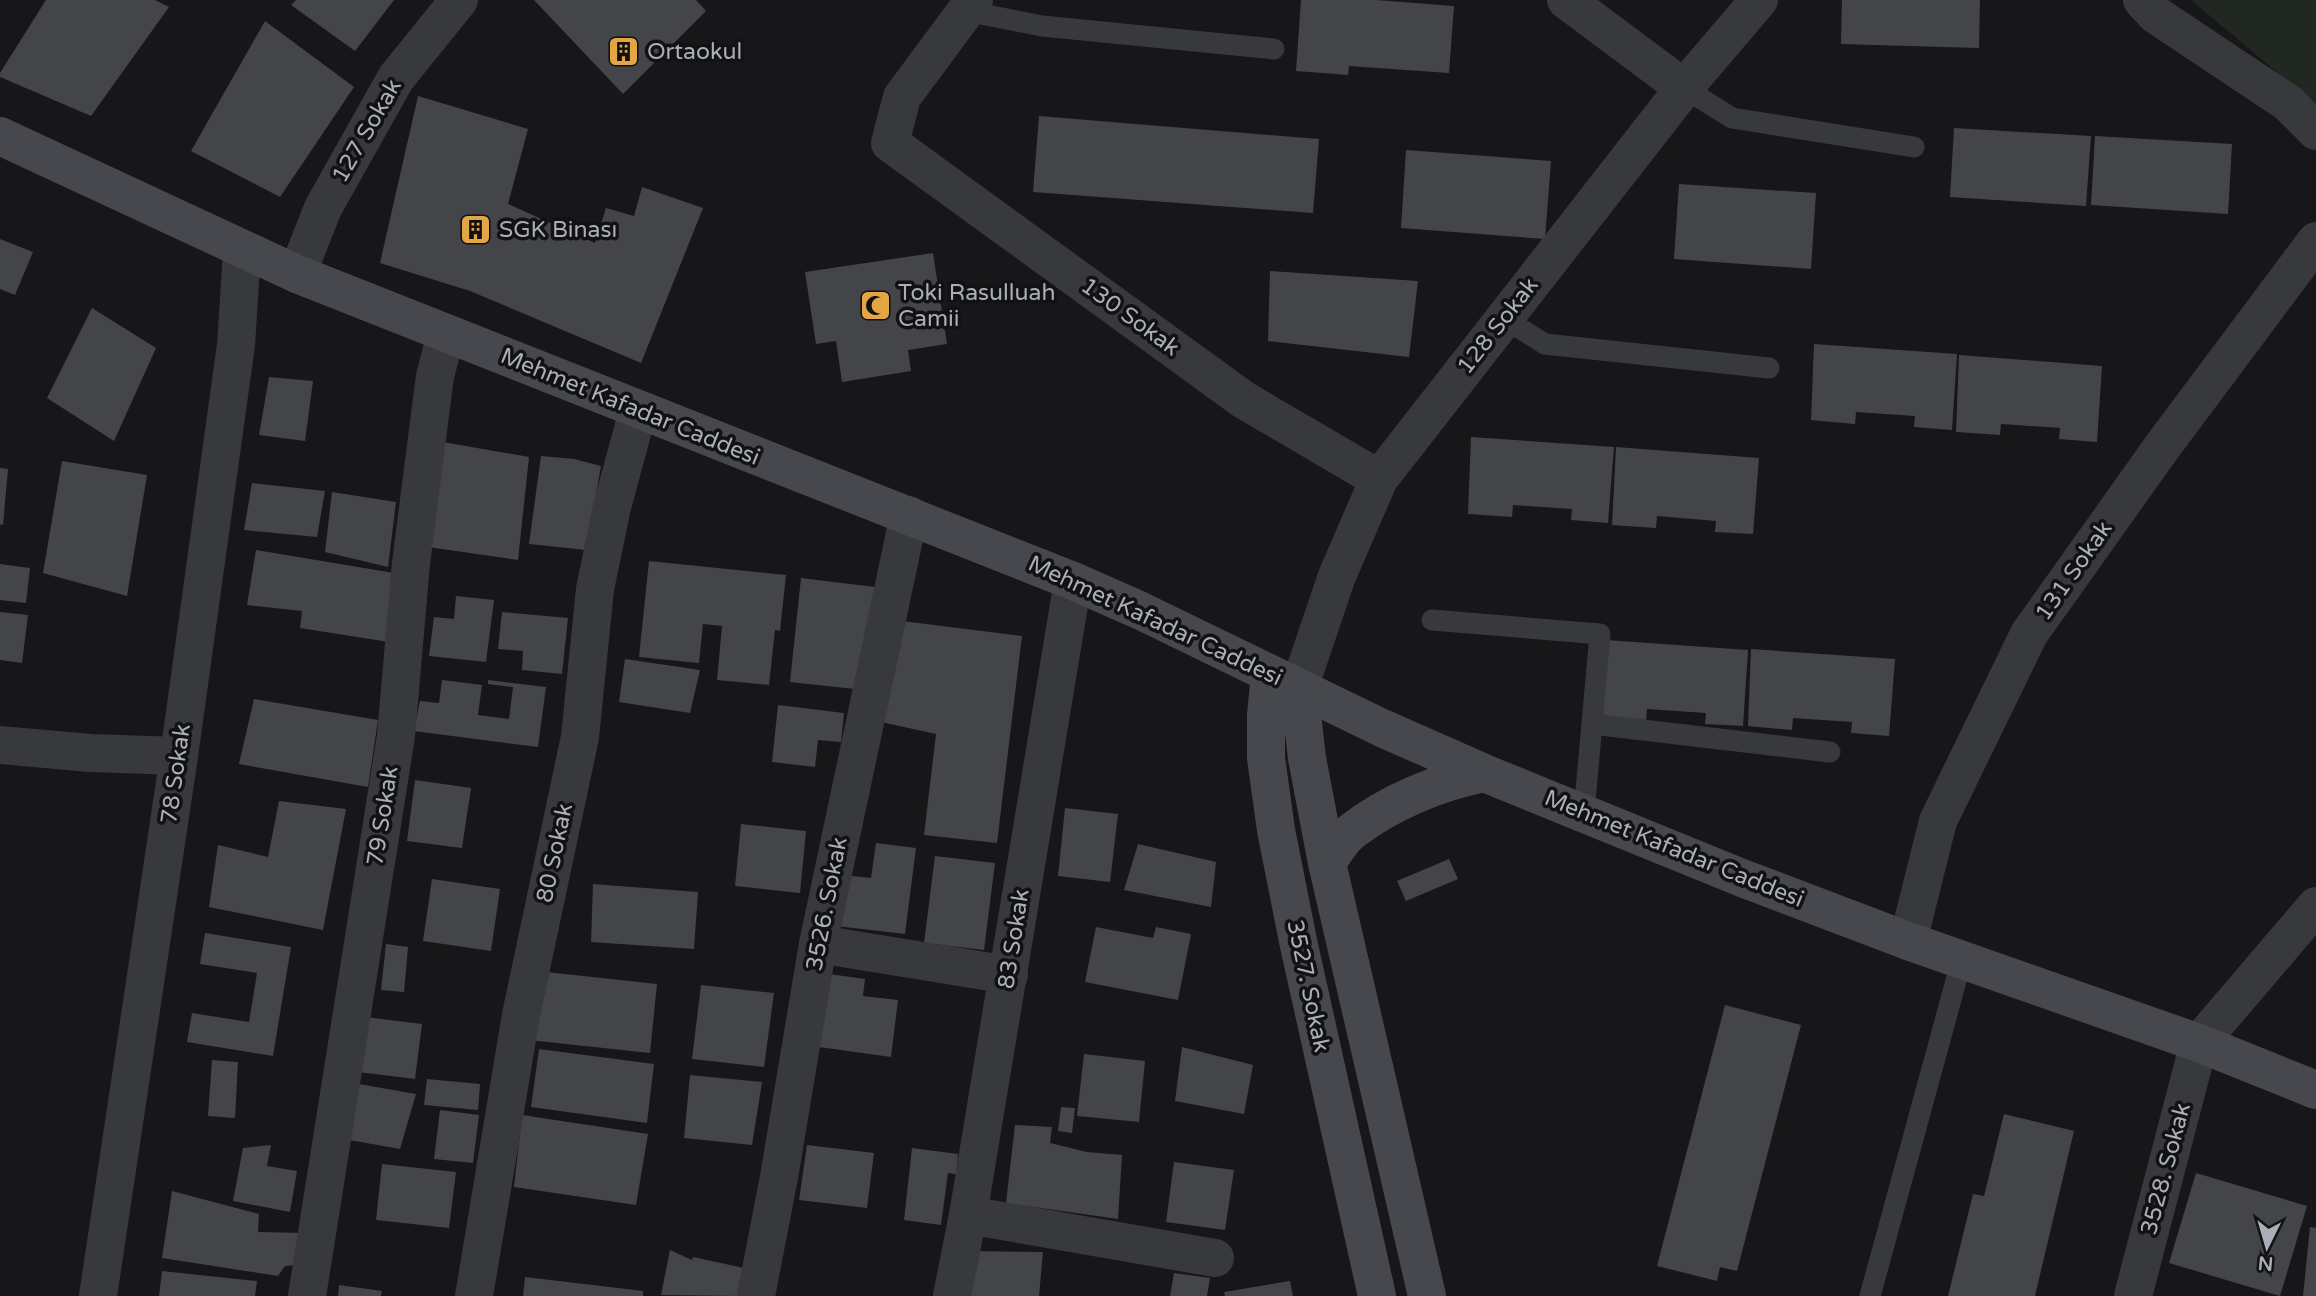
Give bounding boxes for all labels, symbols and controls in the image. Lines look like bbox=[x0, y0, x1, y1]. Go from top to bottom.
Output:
building icon: Ortaokul bbox=[607, 35, 641, 69]
place label: Ortaokul bbox=[647, 38, 742, 66]
street label: 127 Sokak bbox=[326, 74, 408, 188]
building icon: SGK Binası bbox=[459, 213, 493, 247]
place label: SGK Binası bbox=[499, 216, 617, 244]
street label: 130 Sokak bbox=[1075, 272, 1185, 362]
street label: 128 Sokak bbox=[1451, 272, 1545, 380]
place label: Toki Rasulluah Camii bbox=[898, 279, 1056, 333]
mosque icon: Toki Rasulluah Camii bbox=[858, 289, 892, 323]
street label: Mehmet Kafadar Caddesi bbox=[496, 342, 764, 472]
street label: 131 Sokak bbox=[2029, 516, 2119, 626]
street label: Mehmet Kafadar Caddesi bbox=[1023, 550, 1287, 692]
street label: 78 Sokak bbox=[155, 722, 197, 826]
street label: 79 Sokak bbox=[361, 764, 405, 868]
street label: Mehmet Kafadar Caddesi bbox=[1540, 784, 1808, 914]
street label: 80 Sokak bbox=[531, 801, 579, 905]
street label: 3526. Sokak bbox=[800, 835, 854, 973]
street label: 83 Sokak bbox=[992, 887, 1036, 991]
street label: 3527. Sokak bbox=[1280, 917, 1336, 1055]
street label: 3528. Sokak bbox=[2135, 1100, 2197, 1238]
north arrow bbox=[2232, 1212, 2302, 1282]
text: N bbox=[2257, 1251, 2274, 1275]

